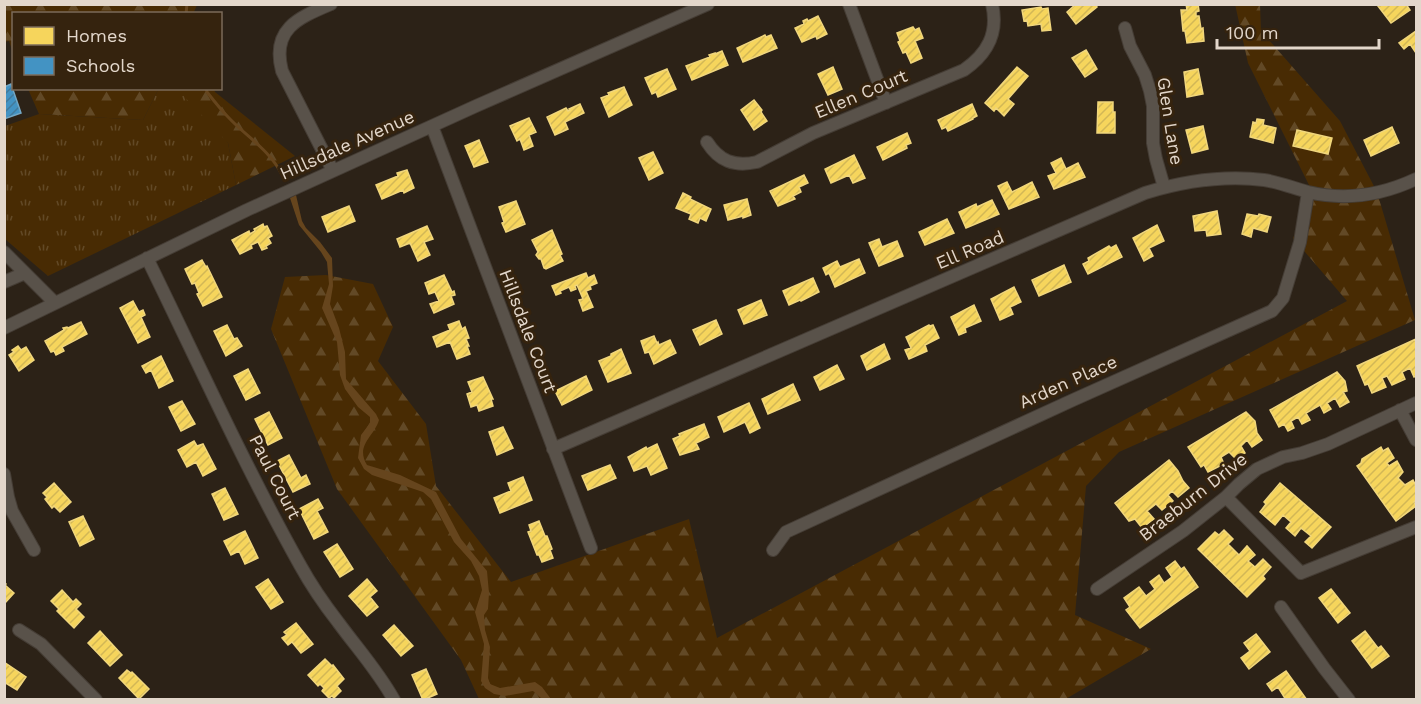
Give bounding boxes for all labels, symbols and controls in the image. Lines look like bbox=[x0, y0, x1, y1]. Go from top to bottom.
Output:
legend bbox=[12, 12, 222, 90]
scale bar bbox=[1217, 12, 1379, 50]
text: 100 m bbox=[1226, 22, 1279, 43]
text: Homes bbox=[66, 25, 127, 46]
text: Schools bbox=[66, 55, 135, 76]
street label: Ellen Court bbox=[811, 64, 911, 123]
street label: Glen Lane bbox=[1153, 75, 1188, 166]
street label: Hillsdale Avenue bbox=[276, 105, 417, 184]
street label: Ell Road bbox=[933, 226, 1007, 273]
street label: Hillsdale Court bbox=[495, 266, 562, 396]
street label: Arden Place bbox=[1016, 351, 1120, 412]
street label: Paul Court bbox=[245, 431, 306, 523]
street label: Braeburn Drive bbox=[1135, 448, 1251, 545]

